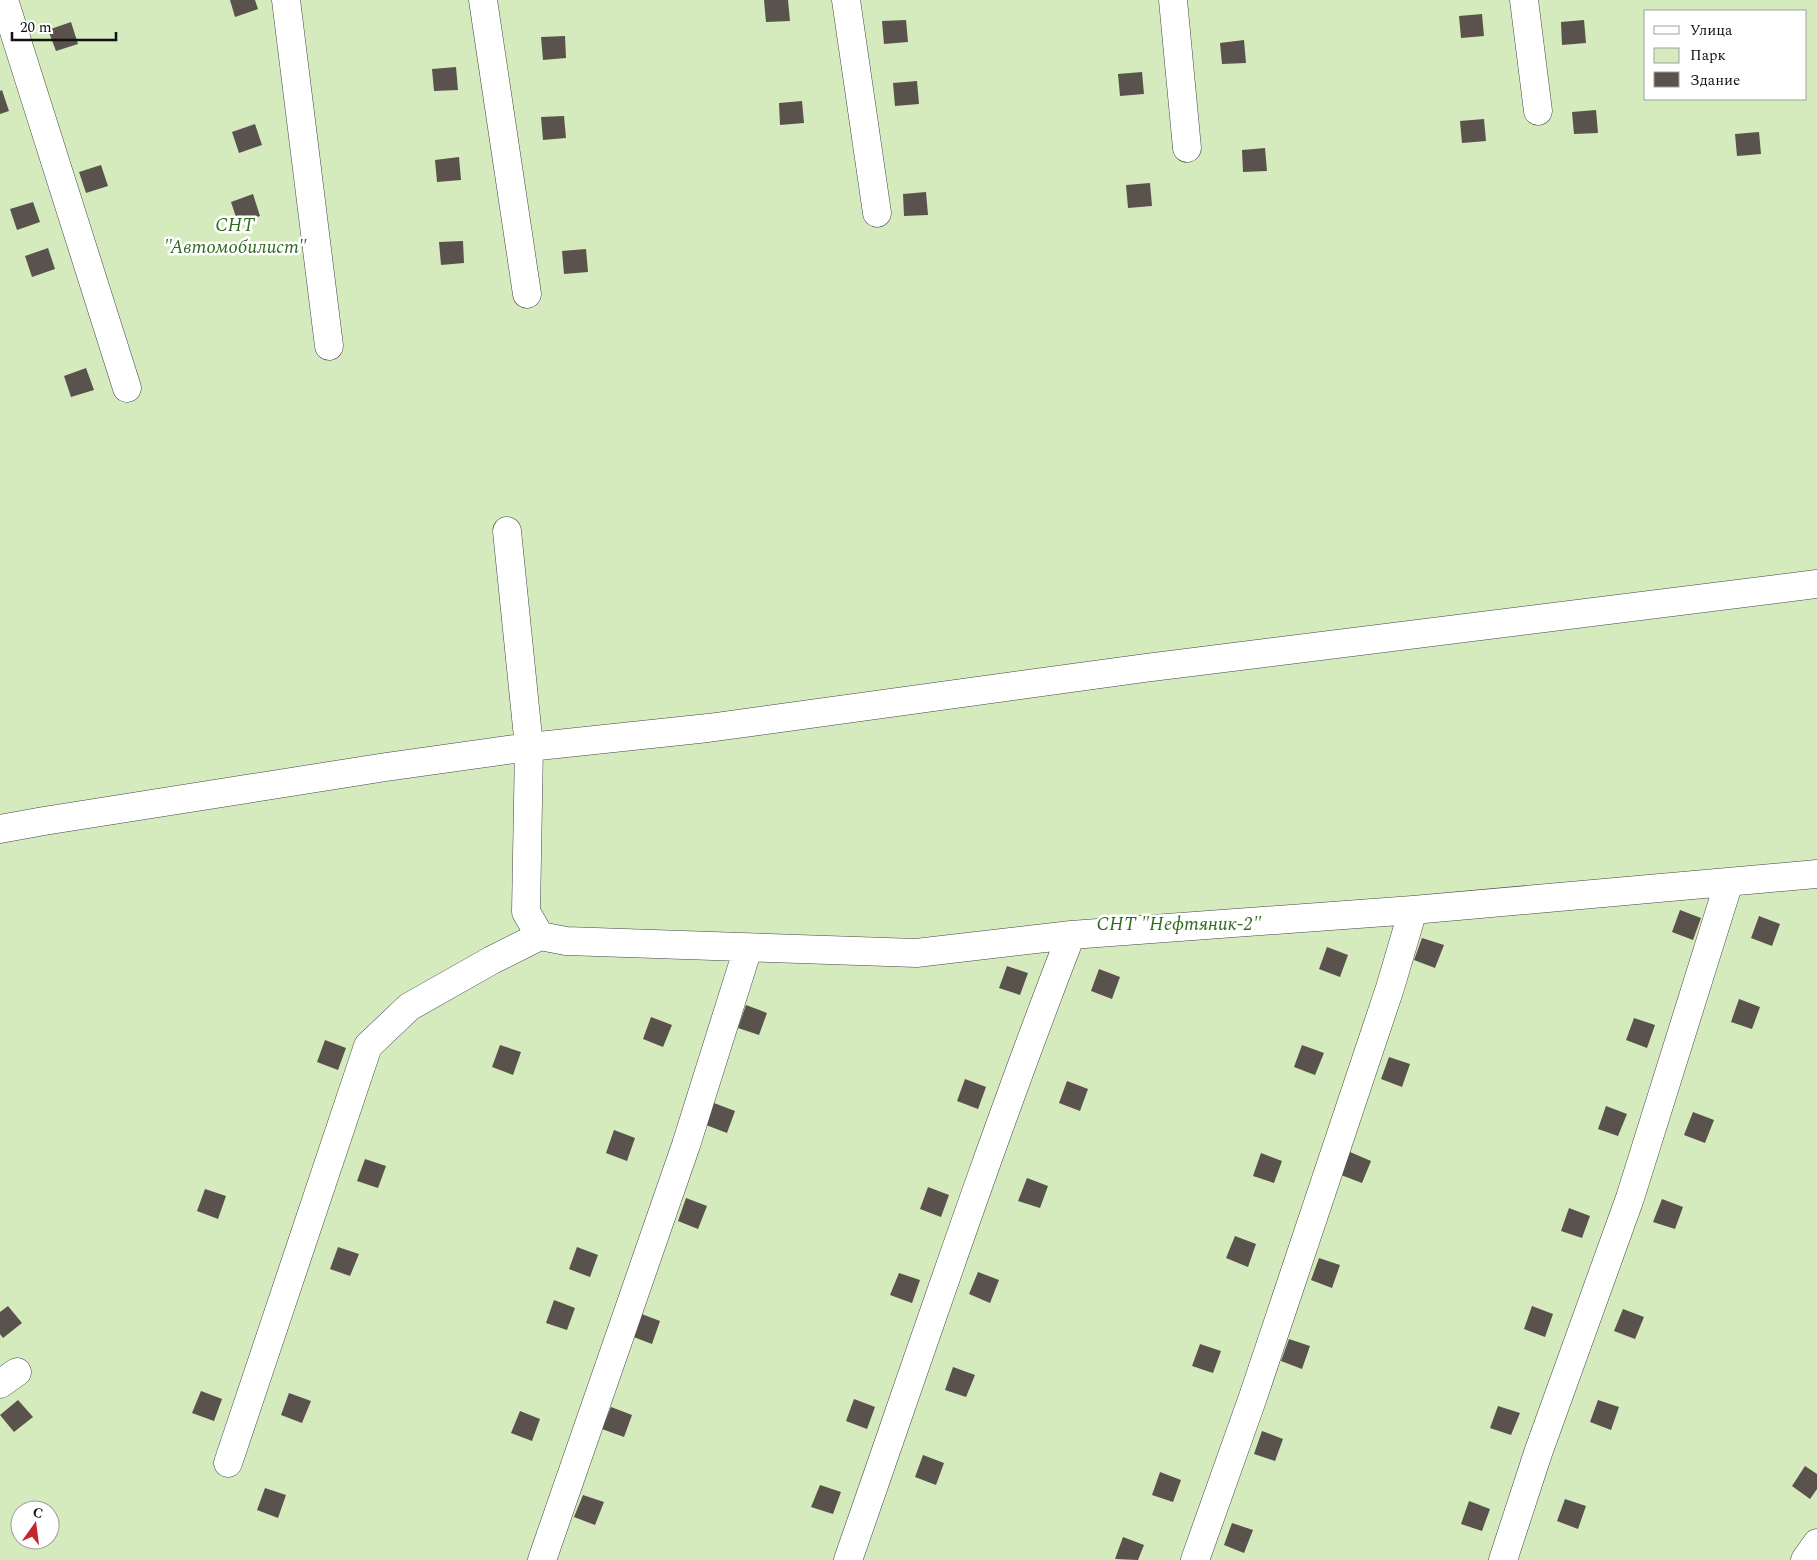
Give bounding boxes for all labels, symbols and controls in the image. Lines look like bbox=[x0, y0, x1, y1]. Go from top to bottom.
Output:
scale bar bbox=[12, 10, 116, 42]
legend bbox=[1644, 10, 1807, 100]
text: 20 m bbox=[20, 16, 52, 39]
text: Улица bbox=[1690, 19, 1733, 42]
text: Парк bbox=[1690, 44, 1726, 67]
text: Здание bbox=[1690, 69, 1740, 92]
park label: СНТ "Автомобилист" bbox=[163, 211, 307, 262]
park label: СНТ "Нефтяник-2" bbox=[1097, 910, 1262, 939]
north arrow bbox=[10, 1500, 60, 1550]
text: С bbox=[31, 1501, 45, 1524]

